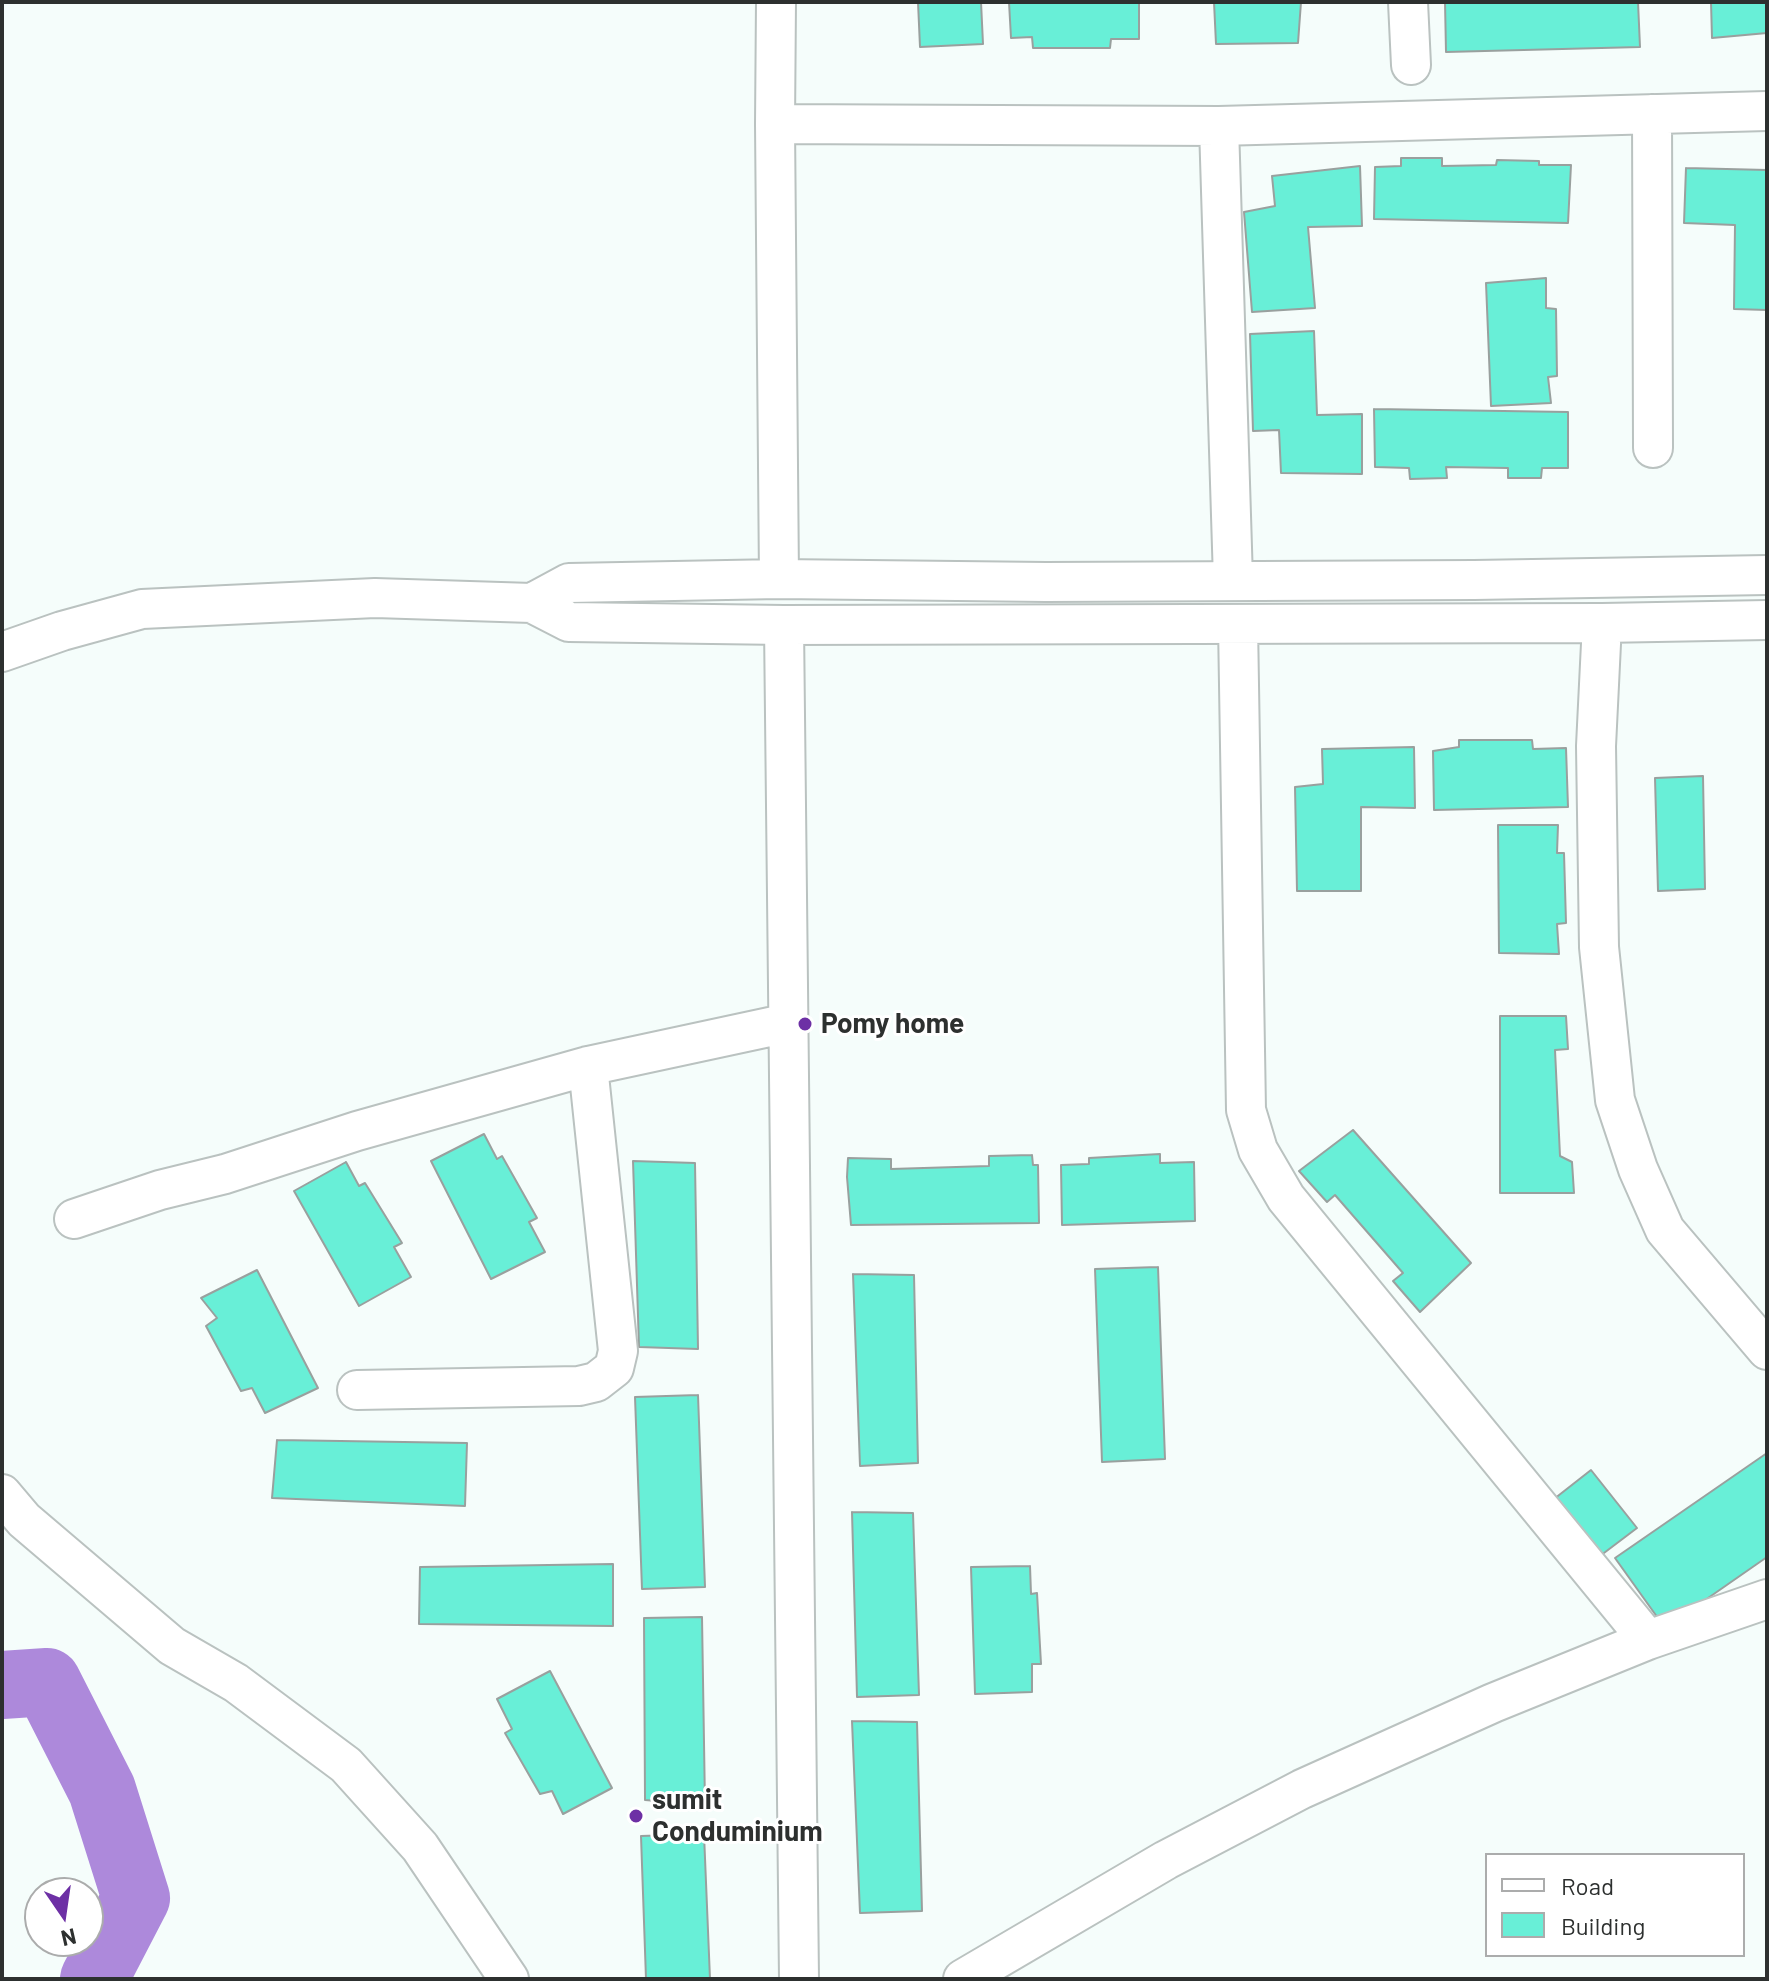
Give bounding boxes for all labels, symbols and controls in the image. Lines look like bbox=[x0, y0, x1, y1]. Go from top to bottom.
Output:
place label: Pomy home bbox=[821, 1007, 964, 1041]
marker: Pomy home bbox=[796, 1015, 814, 1033]
place label: sumit Conduminium bbox=[652, 1783, 823, 1849]
marker: sumit Conduminium bbox=[627, 1807, 645, 1825]
legend bbox=[1485, 1853, 1745, 1957]
text: Road bbox=[1561, 1871, 1614, 1900]
north arrow bbox=[24, 1877, 104, 1957]
text: Building bbox=[1561, 1911, 1645, 1940]
text: N bbox=[59, 1924, 79, 1953]

